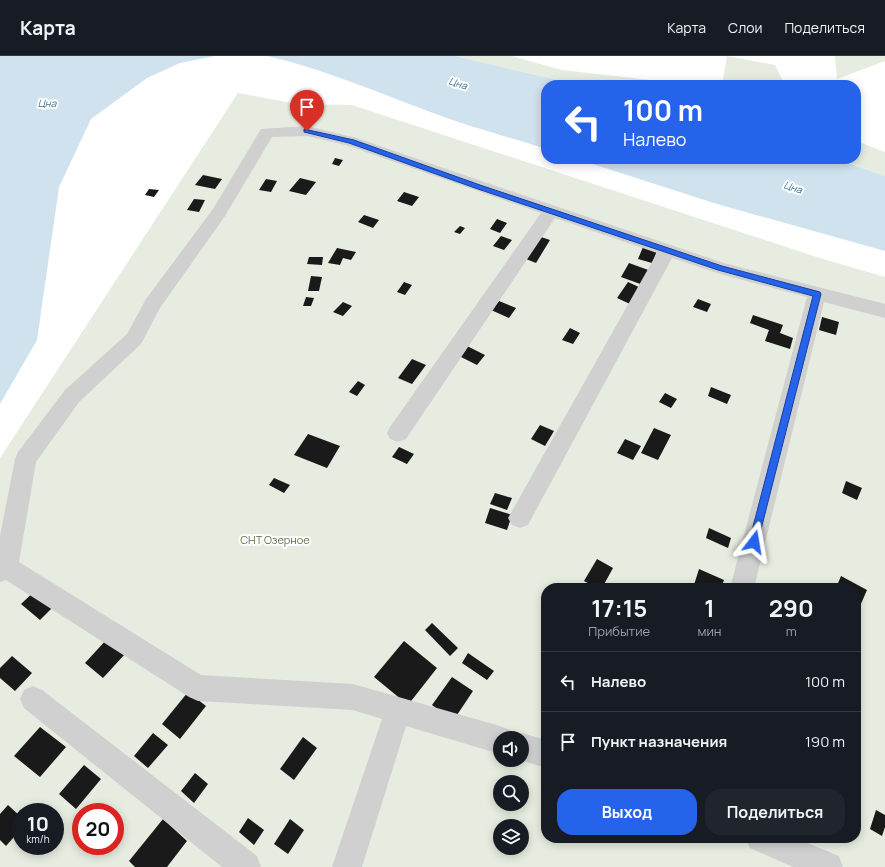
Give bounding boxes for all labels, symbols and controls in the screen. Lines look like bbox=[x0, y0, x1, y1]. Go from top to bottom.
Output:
text: Карта bbox=[20, 15, 76, 41]
text: Карта bbox=[667, 18, 706, 37]
text: Слои bbox=[728, 18, 762, 37]
text: Поделиться bbox=[784, 18, 865, 37]
water label: Цна bbox=[447, 74, 469, 93]
pin bbox=[290, 90, 324, 131]
text: 100 m bbox=[623, 91, 703, 129]
water label: Цна bbox=[38, 96, 57, 110]
icon: arrive bbox=[296, 96, 318, 118]
icon: left bbox=[557, 96, 609, 148]
text: Налево bbox=[623, 127, 687, 151]
water label: Цна bbox=[782, 178, 804, 197]
position arrow bbox=[733, 521, 775, 563]
park label: СНТ Озерное bbox=[240, 532, 310, 547]
text: 17:15 bbox=[591, 591, 647, 624]
text: 1 bbox=[704, 591, 715, 624]
text: 290 bbox=[769, 591, 814, 624]
text: Прибытие bbox=[588, 622, 650, 640]
text: мин bbox=[697, 622, 722, 640]
text: m bbox=[786, 622, 797, 640]
icon: left bbox=[557, 671, 579, 693]
text: Налево bbox=[591, 671, 646, 692]
text: 100 m bbox=[805, 671, 845, 692]
map controls bbox=[493, 731, 529, 855]
button: sound bbox=[493, 731, 529, 767]
icon: arrive bbox=[557, 731, 579, 753]
text: Пункт назначения bbox=[591, 731, 727, 752]
text: 190 m bbox=[805, 731, 845, 752]
button: search bbox=[493, 775, 529, 811]
button: Выход bbox=[557, 789, 697, 835]
button: Поделиться bbox=[705, 789, 845, 835]
speed limit sign: 20 bbox=[72, 803, 124, 855]
text: 10 bbox=[27, 810, 49, 837]
button: layers bbox=[493, 819, 529, 855]
text: km/h bbox=[26, 832, 50, 846]

